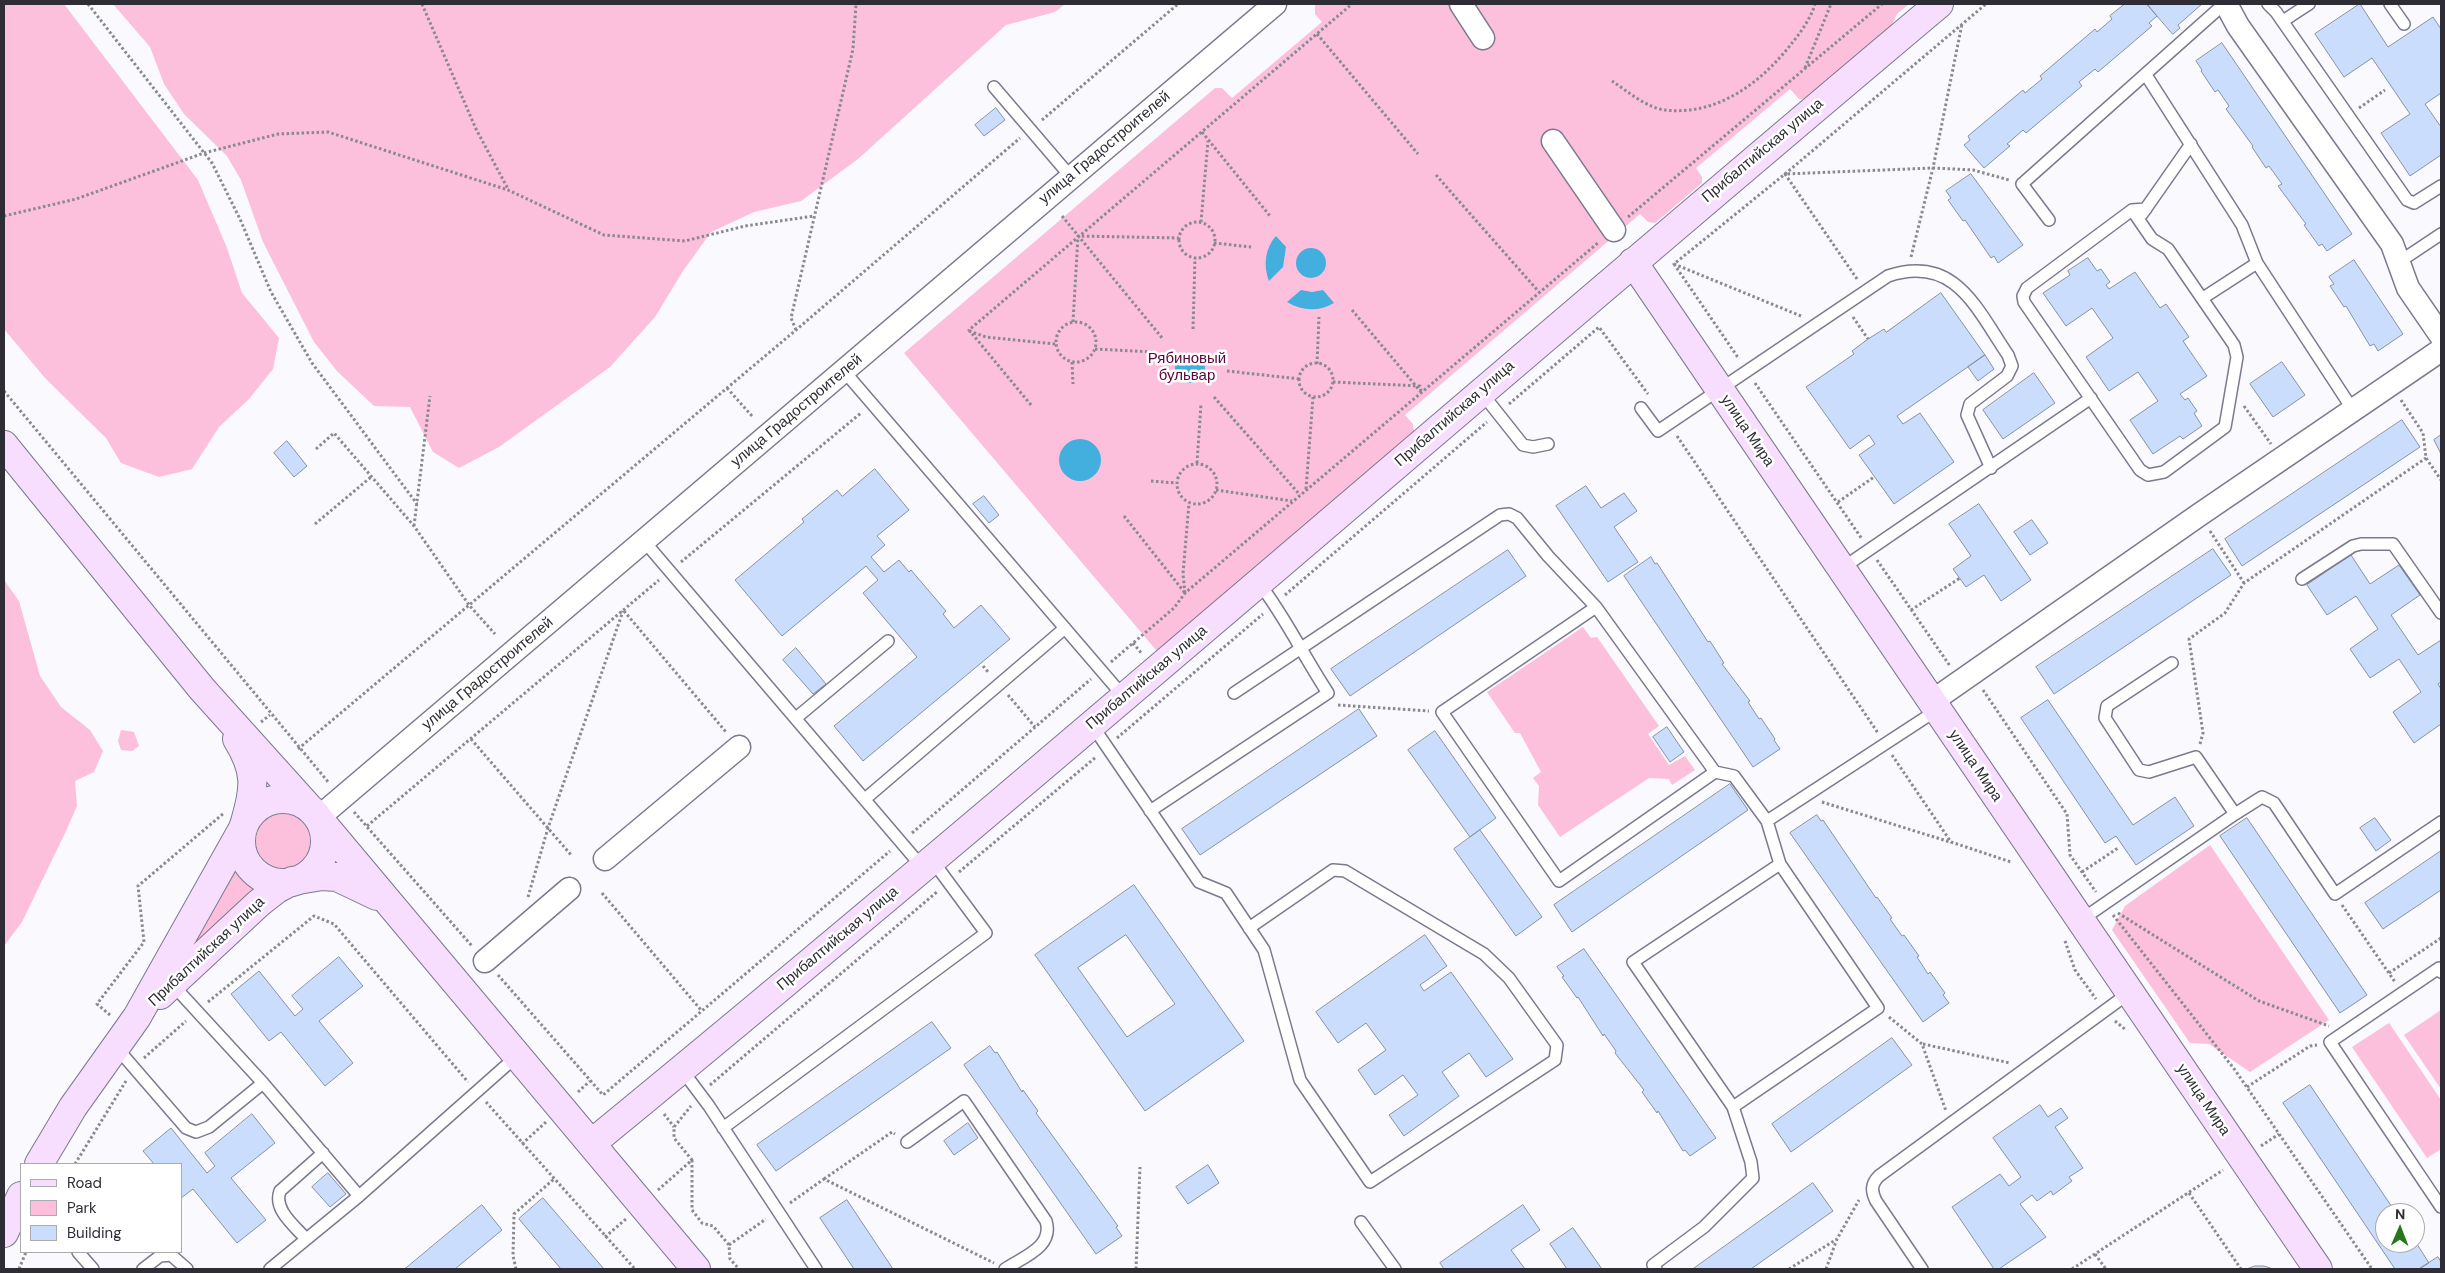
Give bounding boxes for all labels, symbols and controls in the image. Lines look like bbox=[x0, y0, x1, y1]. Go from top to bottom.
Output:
street label: улица Градостроителей bbox=[1036, 88, 1174, 208]
street label: Прибалтийская улица bbox=[1699, 95, 1827, 207]
park label: Рябиновый бульвар bbox=[1148, 350, 1226, 385]
street label: улица Градостроителей bbox=[728, 351, 866, 471]
street label: Прибалтийская улица bbox=[1392, 357, 1518, 471]
street label: улица Мира bbox=[1716, 392, 1778, 470]
street label: улица Градостроителей bbox=[419, 614, 557, 734]
street label: Прибалтийская улица bbox=[1083, 622, 1211, 734]
street label: улица Мира bbox=[1944, 727, 2006, 805]
street label: Прибалтийская улица bbox=[774, 883, 902, 995]
street label: Прибалтийская улица bbox=[145, 893, 269, 1011]
street label: улица Мира bbox=[2172, 1061, 2234, 1139]
legend bbox=[20, 1163, 182, 1253]
text: Road bbox=[67, 1173, 102, 1193]
text: Park bbox=[67, 1198, 97, 1218]
north arrow bbox=[2375, 1203, 2425, 1253]
text: N bbox=[2395, 1205, 2406, 1223]
text: Building bbox=[67, 1223, 122, 1243]

